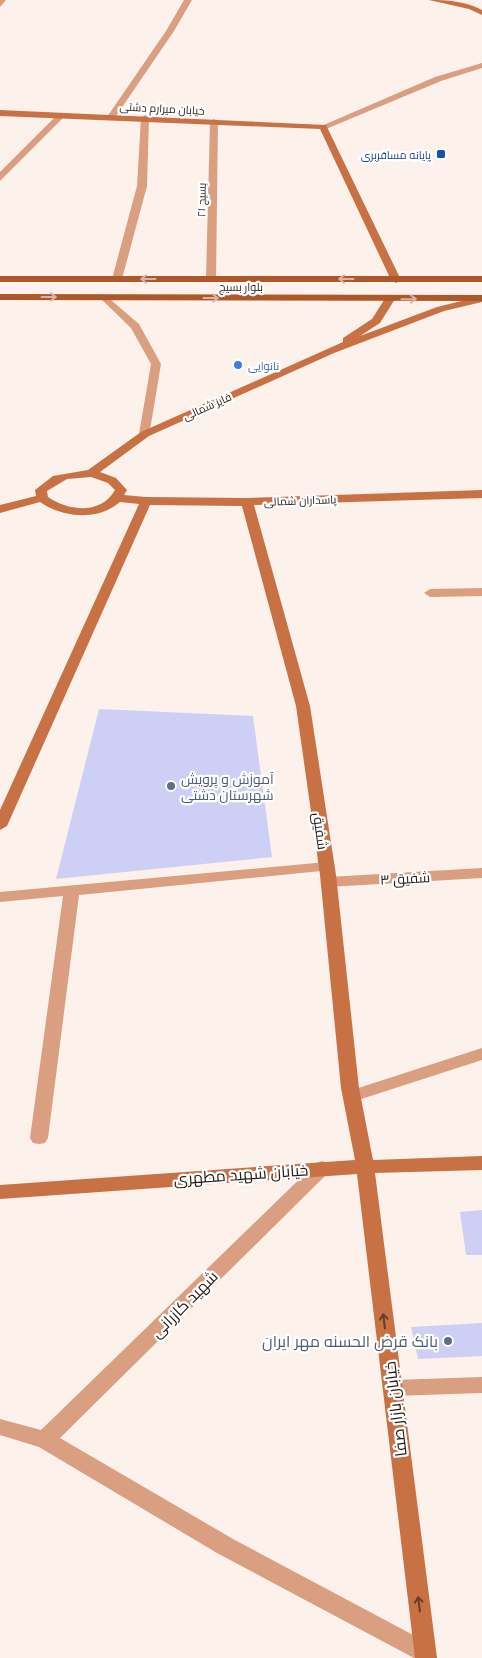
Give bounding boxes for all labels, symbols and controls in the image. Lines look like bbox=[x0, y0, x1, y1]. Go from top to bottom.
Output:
street label: خیابان میرارم دشتی bbox=[119, 99, 205, 119]
place label: پایانه مسافربری bbox=[361, 148, 431, 162]
marker: پایانه مسافربری bbox=[435, 148, 447, 160]
street label: بسیج ۲۱ bbox=[194, 183, 210, 217]
one-way arrow bbox=[141, 274, 157, 284]
one-way arrow bbox=[338, 274, 354, 284]
street label: بلوار بسیج bbox=[219, 280, 263, 295]
one-way arrow bbox=[40, 292, 56, 302]
one-way arrow bbox=[202, 293, 219, 303]
one-way arrow bbox=[400, 294, 416, 304]
marker: نانوایی bbox=[232, 359, 244, 371]
place label: نانوایی bbox=[248, 359, 279, 373]
street label: فایز شمالی bbox=[181, 390, 234, 423]
street label: پاسداران شمالی bbox=[264, 492, 337, 509]
place label: آموزش و پرویش شهرستان دشتی bbox=[181, 770, 274, 803]
marker: آموزش و پرویش شهرستان دشتی bbox=[165, 780, 177, 792]
street label: شفیق bbox=[309, 811, 332, 851]
street label: شفیق ۳ bbox=[380, 868, 431, 889]
street label: خیابان شهید مطهری bbox=[173, 1159, 309, 1190]
street label: شهید کازرانی bbox=[146, 1266, 223, 1343]
one-way arrow bbox=[379, 1313, 389, 1329]
place label: بانک قرض الحسنه مهر ایران bbox=[262, 1331, 438, 1352]
marker: بانک قرض الحسنه مهر ایران bbox=[442, 1335, 454, 1347]
street label: خیابان بازار صفا bbox=[379, 1360, 412, 1458]
one-way arrow bbox=[414, 1596, 424, 1612]

